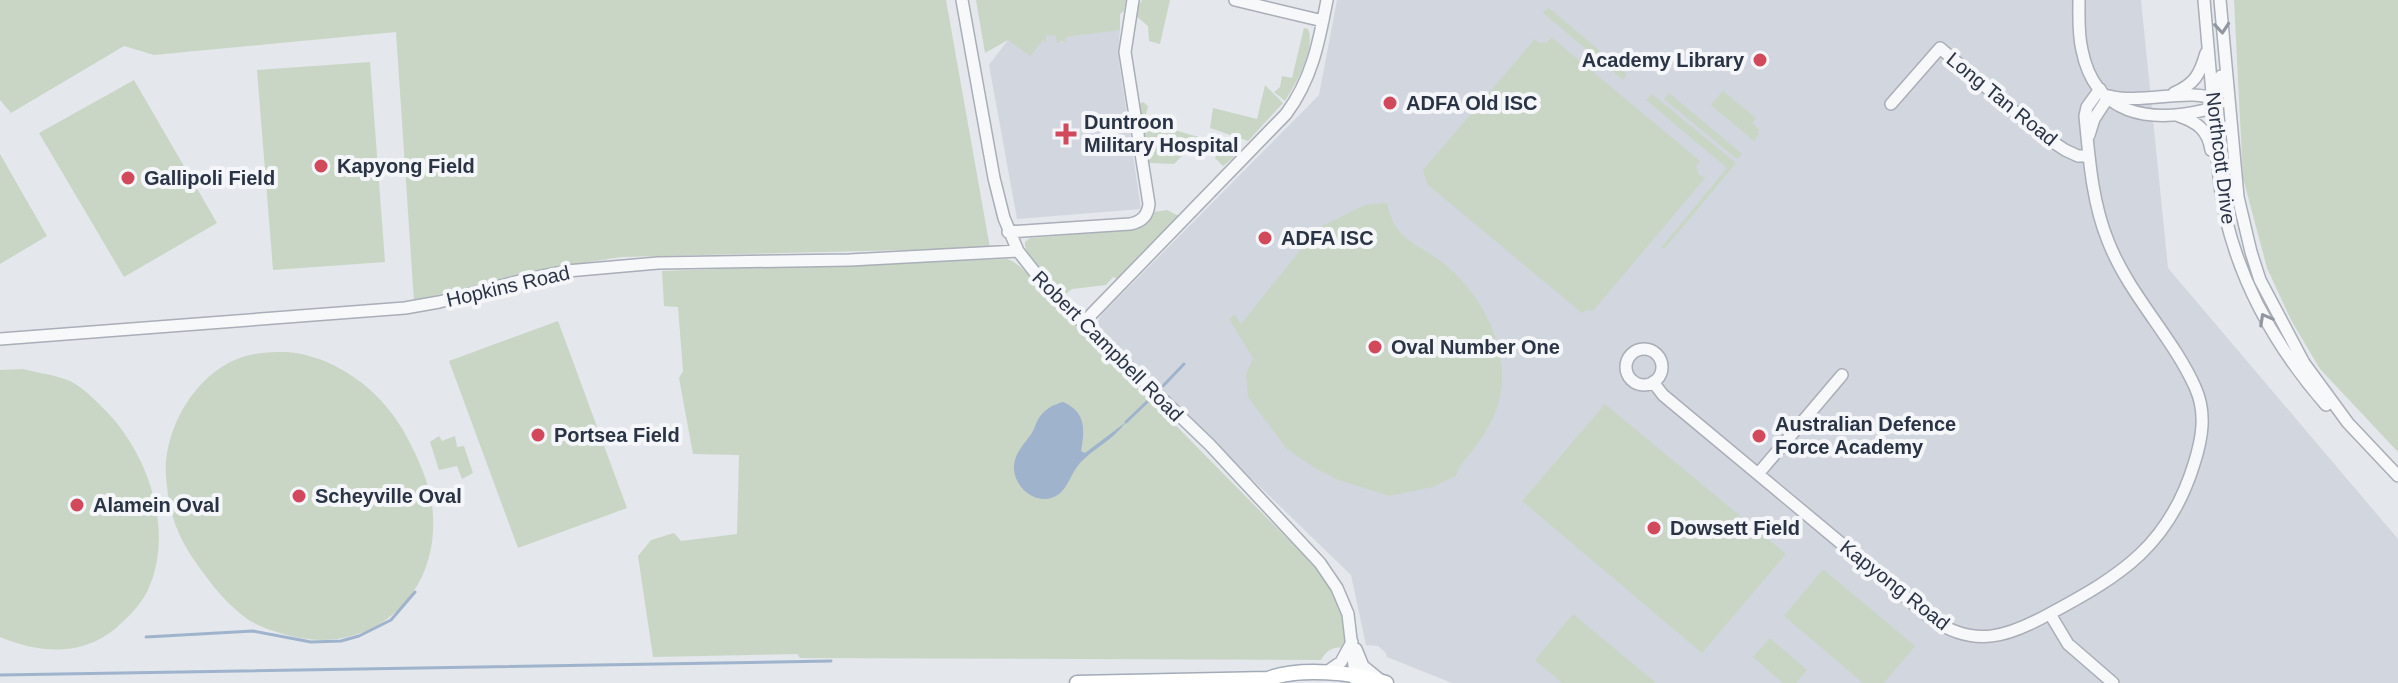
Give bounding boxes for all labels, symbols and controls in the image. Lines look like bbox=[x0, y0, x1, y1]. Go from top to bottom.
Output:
one-way arrow bbox=[2213, 22, 2230, 35]
street label: Long Tan Road bbox=[1942, 48, 2062, 150]
place label: Academy Library bbox=[1582, 49, 1745, 71]
marker: Academy Library bbox=[1751, 51, 1769, 69]
street label: Northcott Drive bbox=[2202, 90, 2240, 226]
place label: ADFA Old ISC bbox=[1406, 92, 1537, 114]
marker: ADFA Old ISC bbox=[1381, 94, 1399, 112]
place label: Duntroon Military Hospital bbox=[1084, 111, 1238, 156]
marker: Duntroon Military Hospital bbox=[1055, 123, 1077, 145]
place label: Kapyong Field bbox=[337, 155, 475, 177]
marker: Kapyong Field bbox=[312, 157, 330, 175]
place label: Gallipoli Field bbox=[144, 167, 275, 189]
marker: Gallipoli Field bbox=[119, 169, 137, 187]
place label: ADFA ISC bbox=[1281, 227, 1374, 249]
marker: ADFA ISC bbox=[1256, 229, 1274, 247]
street label: Hopkins Road bbox=[444, 261, 572, 311]
street label: Robert Campbell Road bbox=[1028, 266, 1188, 426]
one-way arrow bbox=[2260, 313, 2275, 328]
place label: Oval Number One bbox=[1391, 336, 1560, 358]
marker: Oval Number One bbox=[1366, 338, 1384, 356]
place label: Australian Defence Force Academy bbox=[1775, 413, 1956, 458]
place label: Portsea Field bbox=[554, 424, 680, 446]
marker: Portsea Field bbox=[529, 426, 547, 444]
marker: Australian Defence Force Academy bbox=[1750, 427, 1768, 445]
place label: Scheyville Oval bbox=[315, 485, 462, 507]
marker: Scheyville Oval bbox=[290, 487, 308, 505]
place label: Alamein Oval bbox=[93, 494, 220, 516]
marker: Alamein Oval bbox=[68, 496, 86, 514]
place label: Dowsett Field bbox=[1670, 517, 1800, 539]
marker: Dowsett Field bbox=[1645, 519, 1663, 537]
street label: Kapyong Road bbox=[1836, 536, 1954, 634]

